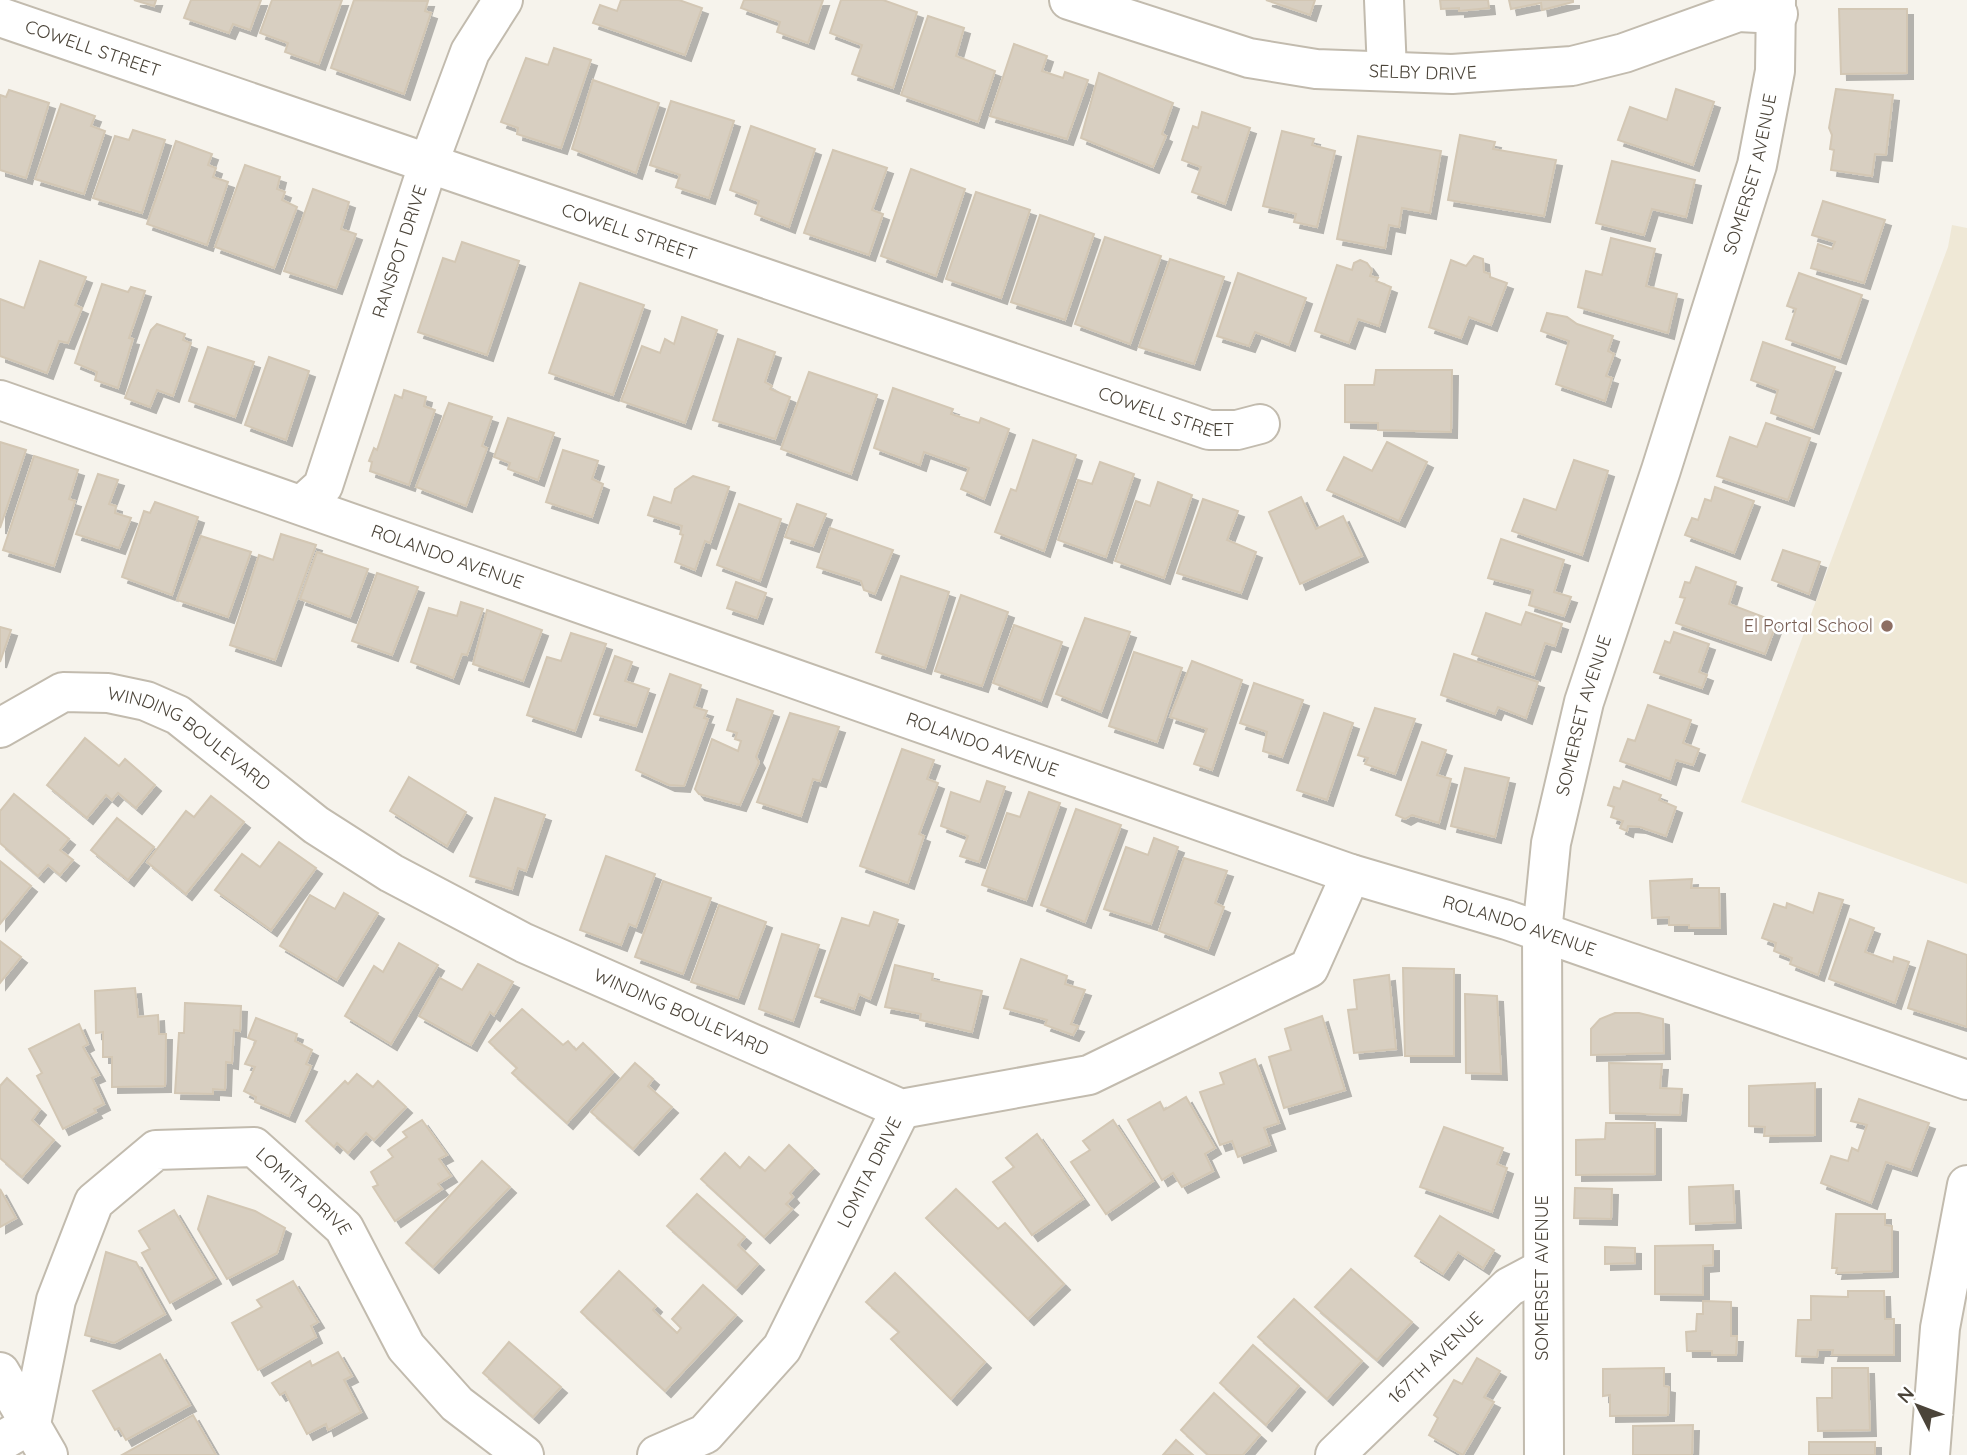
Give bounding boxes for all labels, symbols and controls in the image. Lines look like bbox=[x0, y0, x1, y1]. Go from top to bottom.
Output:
street label: COWELL STREET bbox=[22, 14, 164, 82]
street label: SELBY DRIVE bbox=[1369, 59, 1478, 85]
street label: SOMERSET AVENUE bbox=[1718, 92, 1781, 257]
street label: RANSPOT DRIVE bbox=[367, 182, 432, 321]
street label: COWELL STREET bbox=[559, 198, 700, 265]
street label: COWELL STREET bbox=[1095, 381, 1234, 442]
street label: ROLANDO AVENUE bbox=[368, 519, 527, 594]
place label: El Portal School bbox=[1744, 614, 1873, 637]
marker: El Portal School bbox=[1879, 618, 1895, 634]
street label: SOMERSET AVENUE bbox=[1550, 632, 1616, 798]
street label: WINDING BOULEVARD bbox=[106, 681, 276, 795]
street label: ROLANDO AVENUE bbox=[903, 707, 1062, 782]
street label: ROLANDO AVENUE bbox=[1440, 890, 1599, 961]
street label: WINDING BOULEVARD bbox=[590, 963, 773, 1060]
street label: LOMITA DRIVE bbox=[832, 1113, 906, 1231]
street label: LOMITA DRIVE bbox=[251, 1142, 357, 1238]
street label: SOMERSET AVENUE bbox=[1530, 1195, 1553, 1361]
street label: 167TH AVENUE bbox=[1383, 1306, 1488, 1408]
north arrow bbox=[1883, 1371, 1953, 1441]
text: N bbox=[1892, 1381, 1919, 1408]

